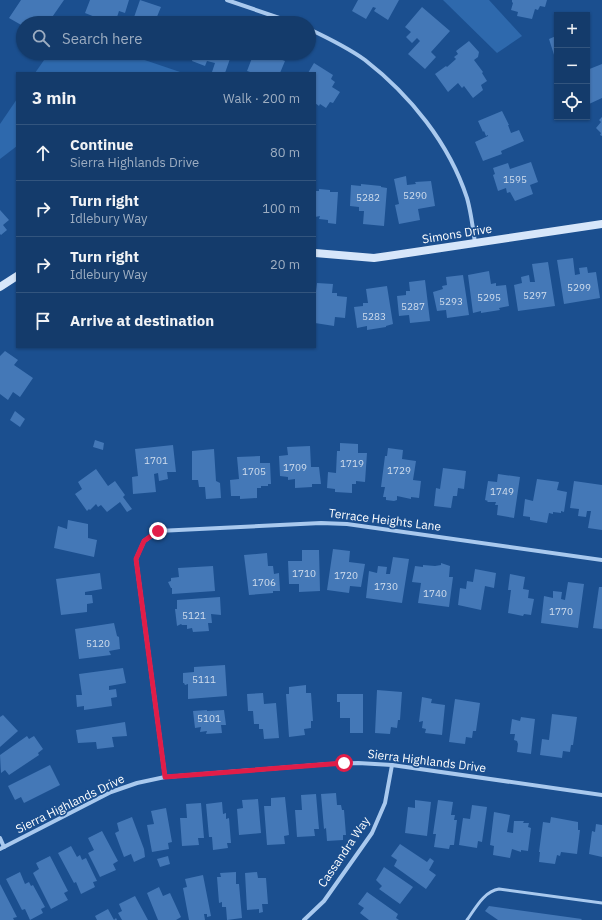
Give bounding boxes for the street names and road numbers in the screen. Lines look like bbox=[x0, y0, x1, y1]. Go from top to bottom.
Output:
street label: Simons Drive bbox=[421, 221, 493, 246]
street label: Terrace Heights Lane bbox=[328, 505, 443, 534]
street label: Sierra Highlands Drive bbox=[367, 746, 488, 775]
street label: Sierra Highlands Drive bbox=[13, 771, 127, 836]
street label: Cassandra Way bbox=[314, 813, 373, 890]

